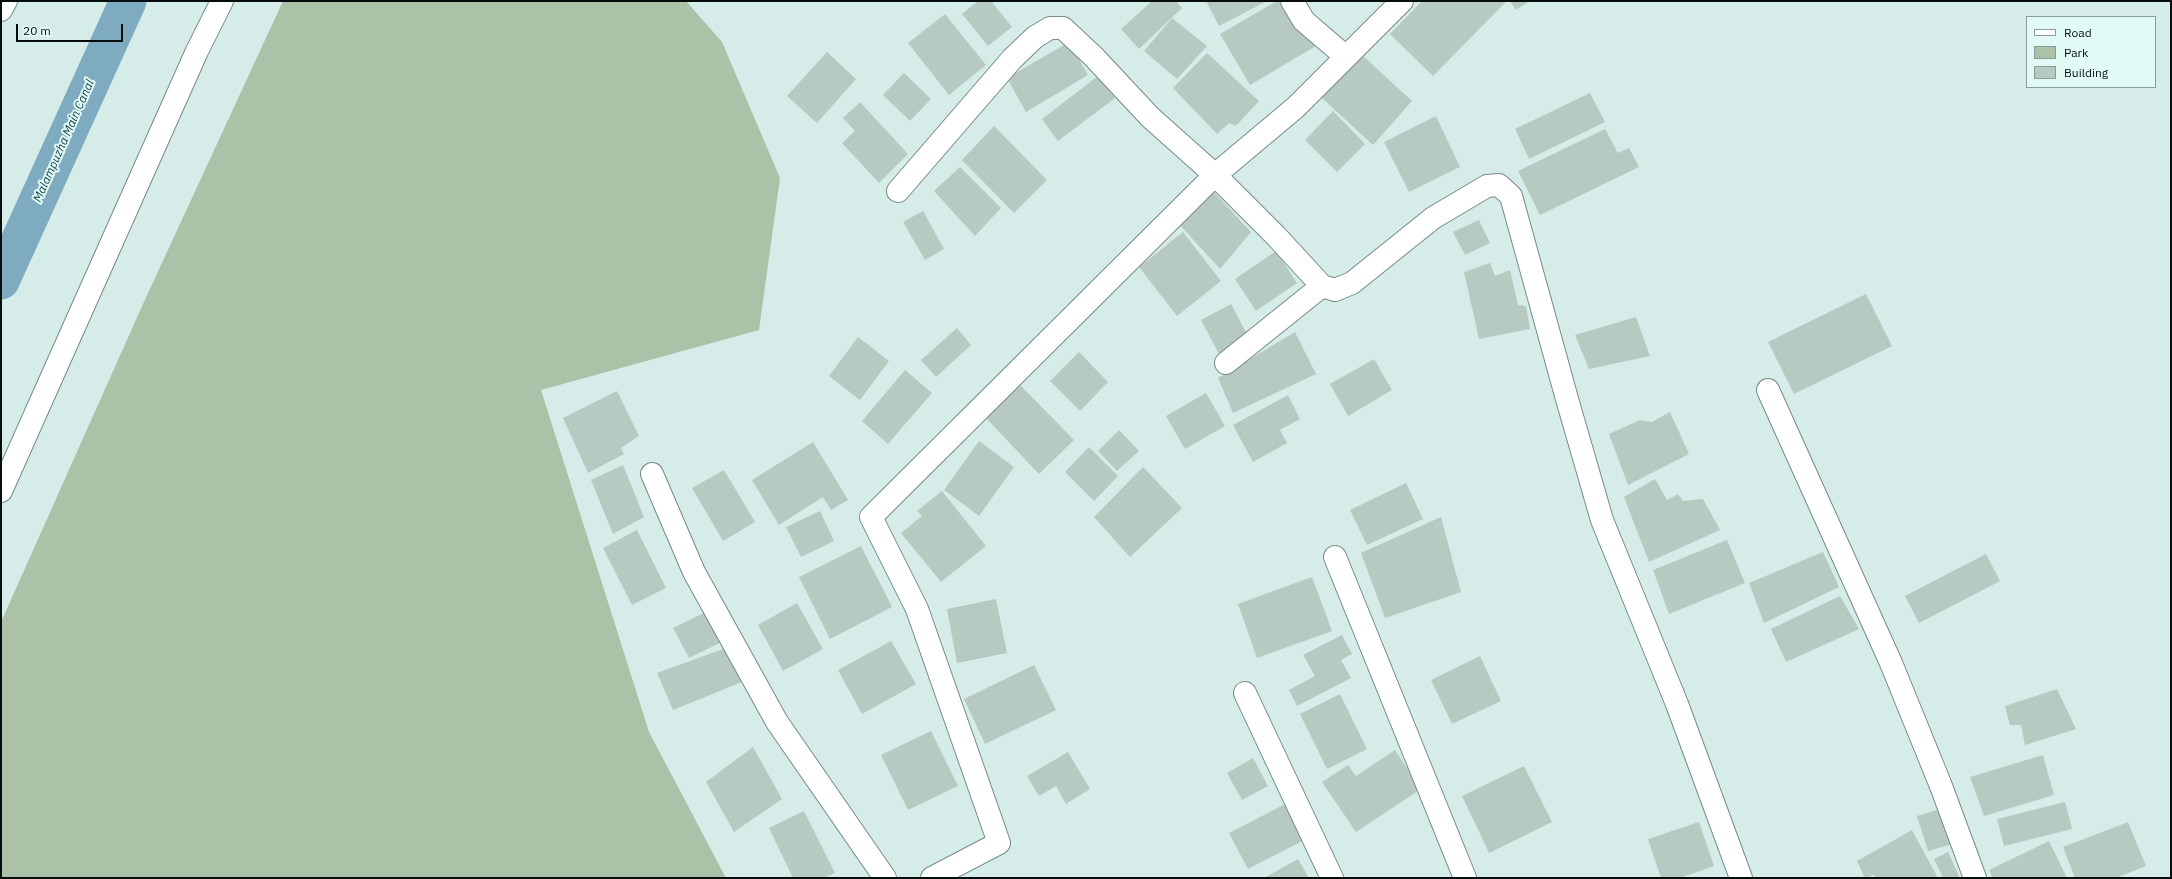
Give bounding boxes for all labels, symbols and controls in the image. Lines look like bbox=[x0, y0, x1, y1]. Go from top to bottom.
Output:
scale bar bbox=[18, 16, 125, 42]
legend bbox=[2026, 16, 2156, 88]
text: 20 m bbox=[23, 23, 51, 38]
text: Road bbox=[2064, 25, 2092, 40]
text: Park bbox=[2064, 45, 2088, 60]
text: Building bbox=[2064, 65, 2108, 80]
water label: Malampuzha Main Canal bbox=[30, 78, 98, 204]

